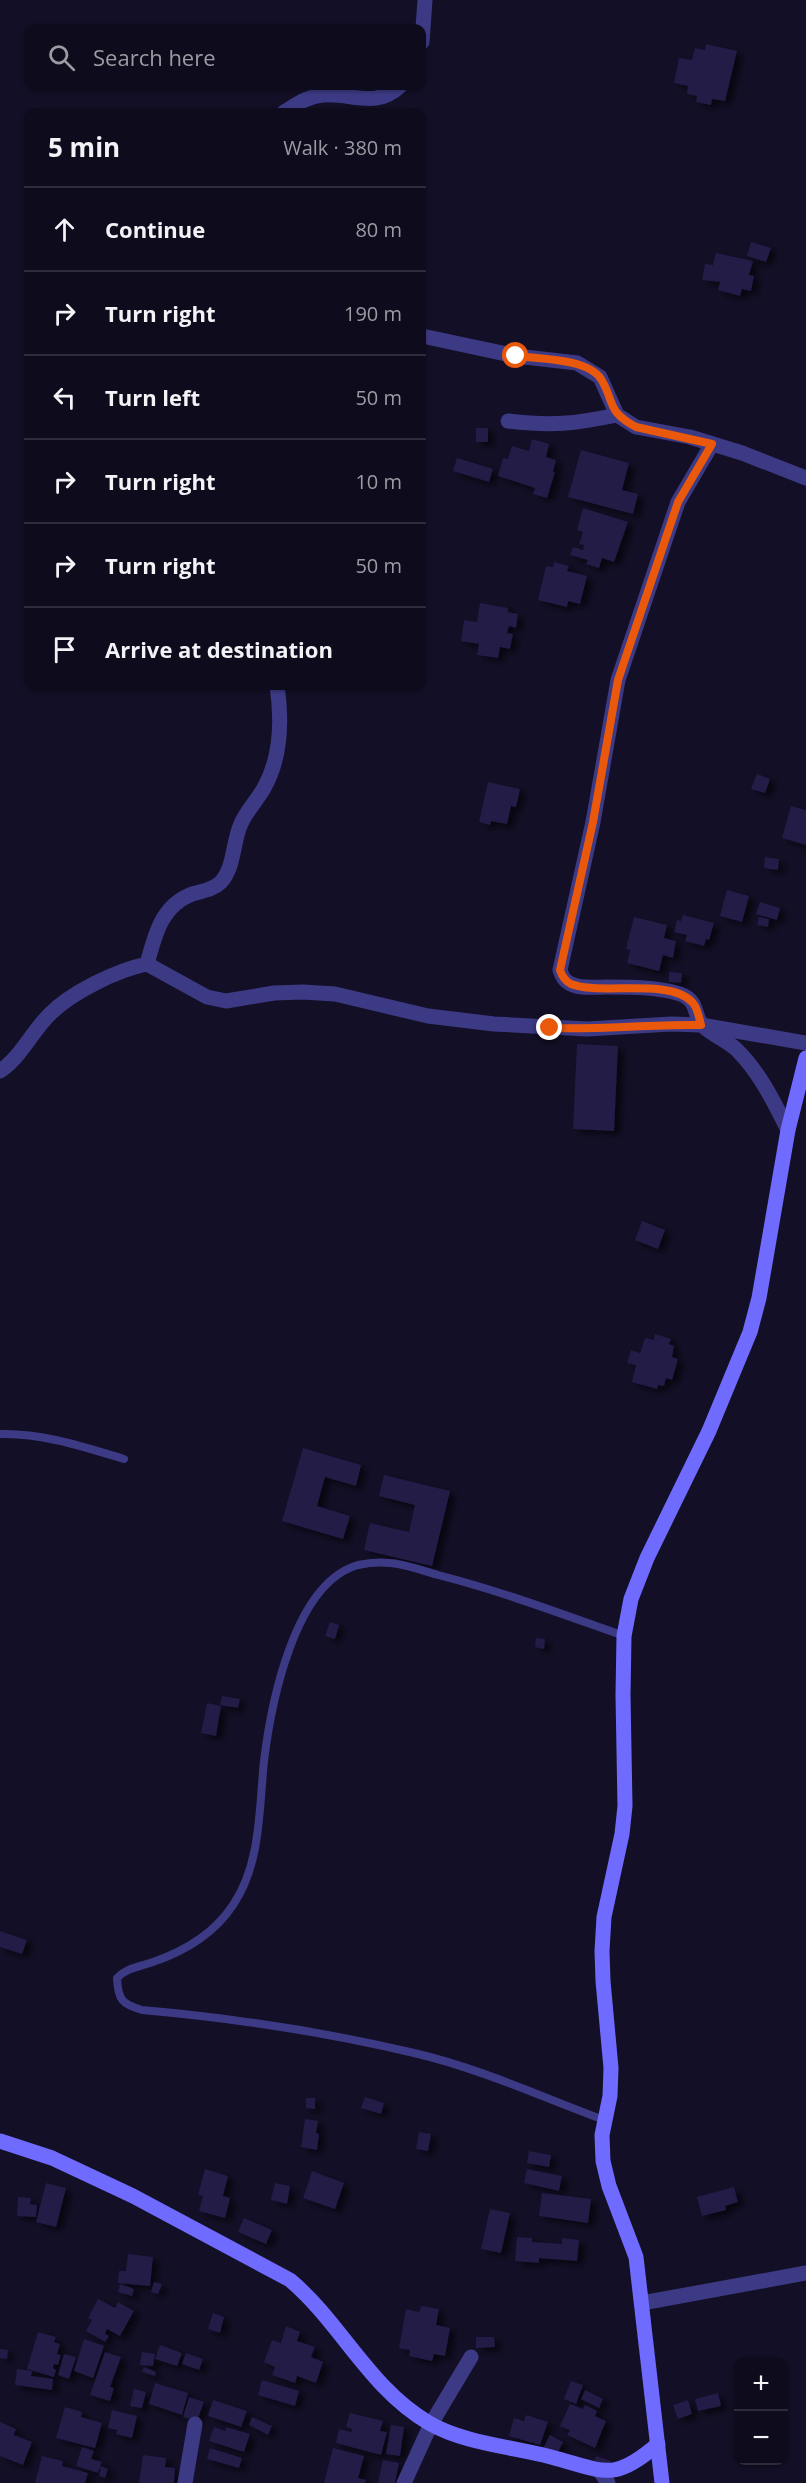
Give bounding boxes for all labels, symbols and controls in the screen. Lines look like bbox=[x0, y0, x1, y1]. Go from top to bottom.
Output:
search box bbox=[24, 24, 426, 90]
icon: search bbox=[45, 41, 78, 74]
text: Search here bbox=[93, 42, 216, 72]
text: 5 min bbox=[48, 129, 120, 165]
text: Walk · 380 m bbox=[283, 134, 402, 161]
icon: ahead bbox=[48, 213, 81, 246]
text: Continue bbox=[105, 214, 205, 244]
text: 80 m bbox=[355, 216, 402, 243]
icon: right bbox=[48, 297, 81, 330]
text: Turn right bbox=[105, 298, 216, 328]
text: 190 m bbox=[344, 300, 402, 327]
route start bbox=[502, 342, 528, 368]
icon: left bbox=[48, 381, 81, 414]
text: Turn left bbox=[105, 382, 200, 412]
text: 50 m bbox=[355, 384, 402, 411]
icon: right bbox=[48, 465, 81, 498]
text: Turn right bbox=[105, 466, 216, 496]
text: 10 m bbox=[355, 468, 402, 495]
icon: right bbox=[48, 549, 81, 582]
text: Turn right bbox=[105, 550, 216, 580]
text: 50 m bbox=[355, 552, 402, 579]
icon: arrive bbox=[48, 633, 81, 666]
text: Arrive at destination bbox=[105, 634, 333, 664]
route end bbox=[536, 1014, 562, 1040]
map controls bbox=[734, 2357, 788, 2465]
button: + bbox=[734, 2357, 788, 2411]
button: − bbox=[734, 2411, 788, 2465]

